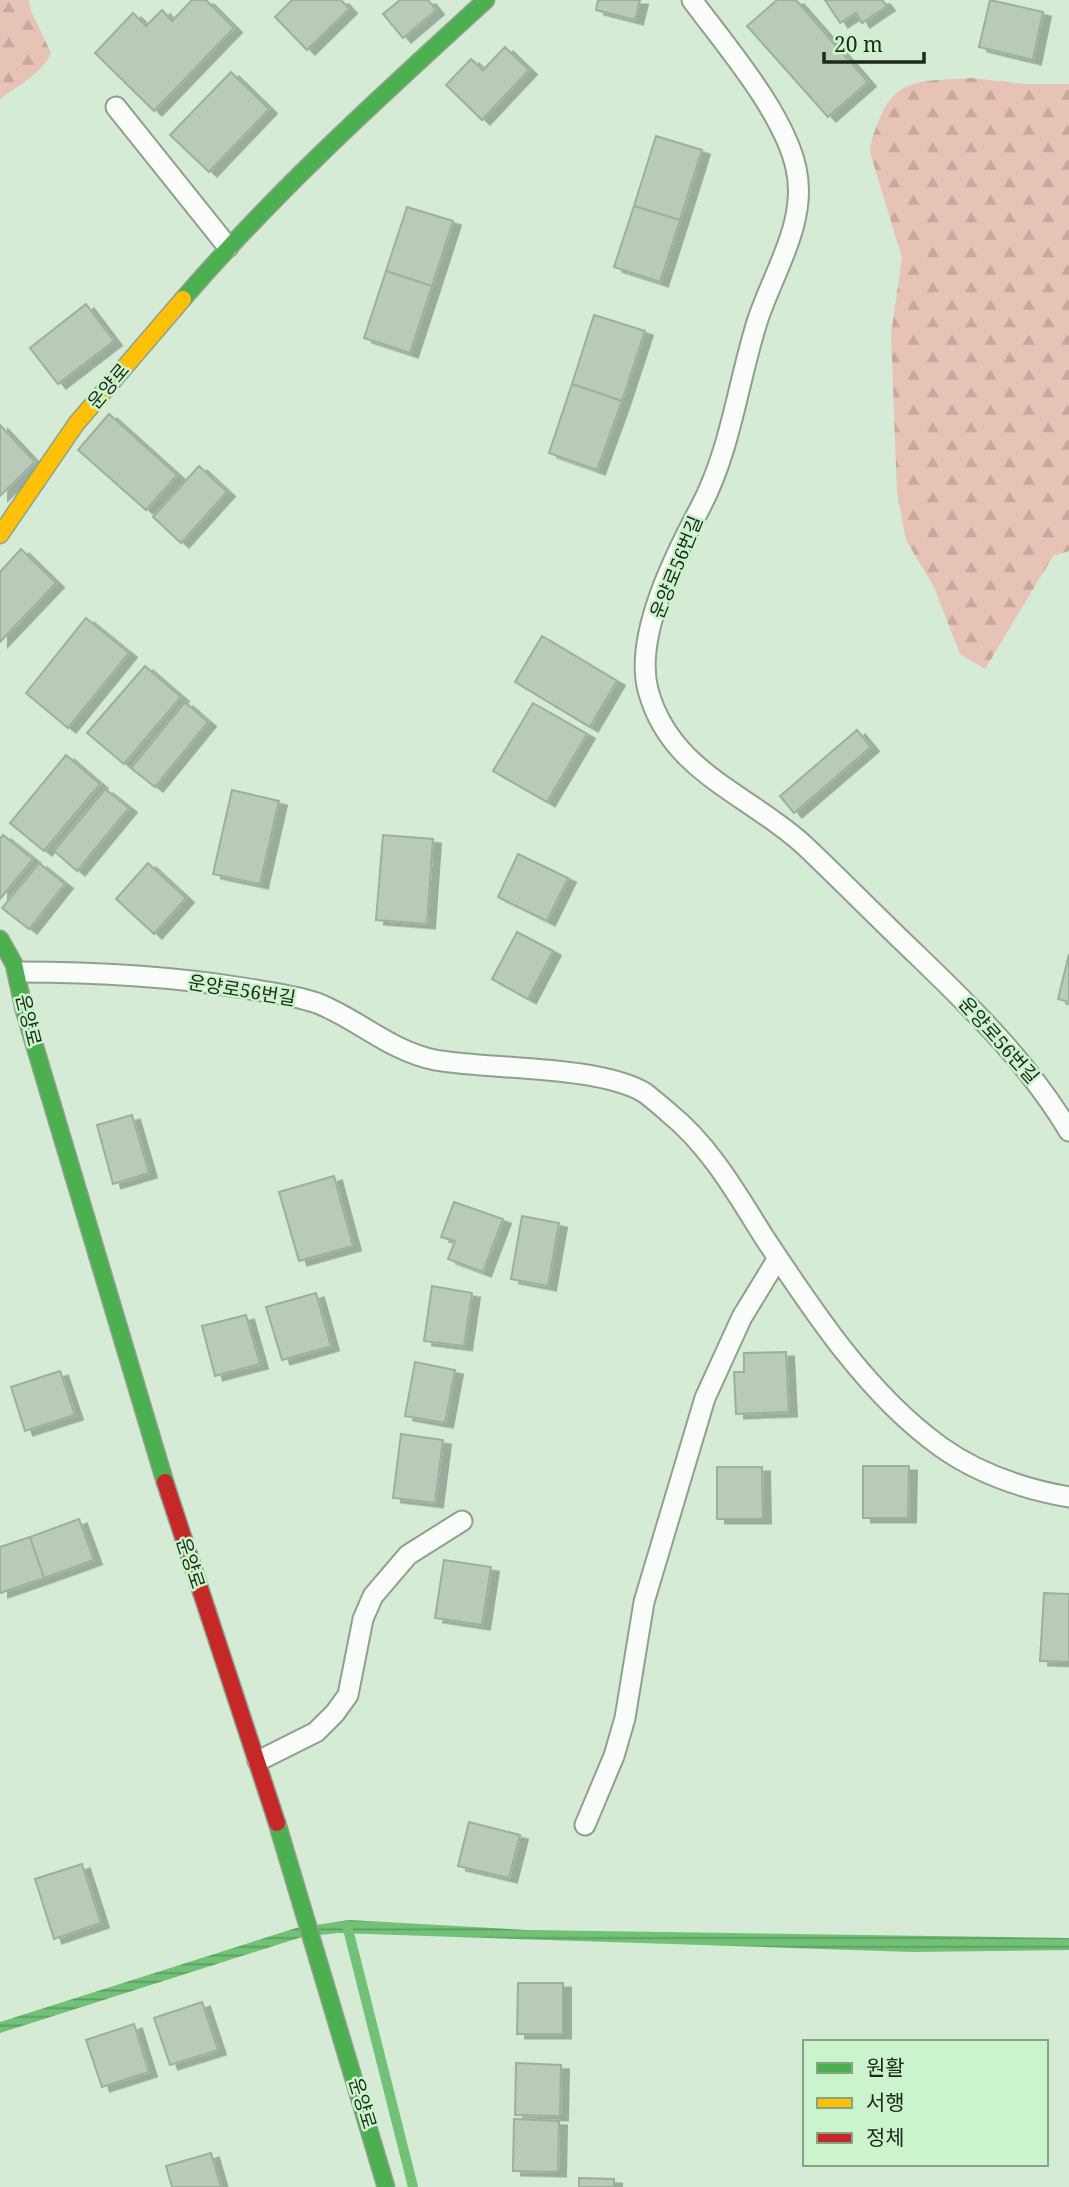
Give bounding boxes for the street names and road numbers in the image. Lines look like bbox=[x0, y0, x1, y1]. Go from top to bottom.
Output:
street label: 운양로 bbox=[81, 358, 135, 414]
street label: 운양로56번길 bbox=[644, 512, 708, 622]
street label: 운양로56번길 bbox=[186, 969, 298, 1011]
street label: 운양로 bbox=[10, 991, 48, 1049]
street label: 운양로56번길 bbox=[953, 991, 1045, 1089]
street label: 운양로 bbox=[171, 1534, 211, 1592]
street label: 운양로 bbox=[343, 2074, 383, 2132]

